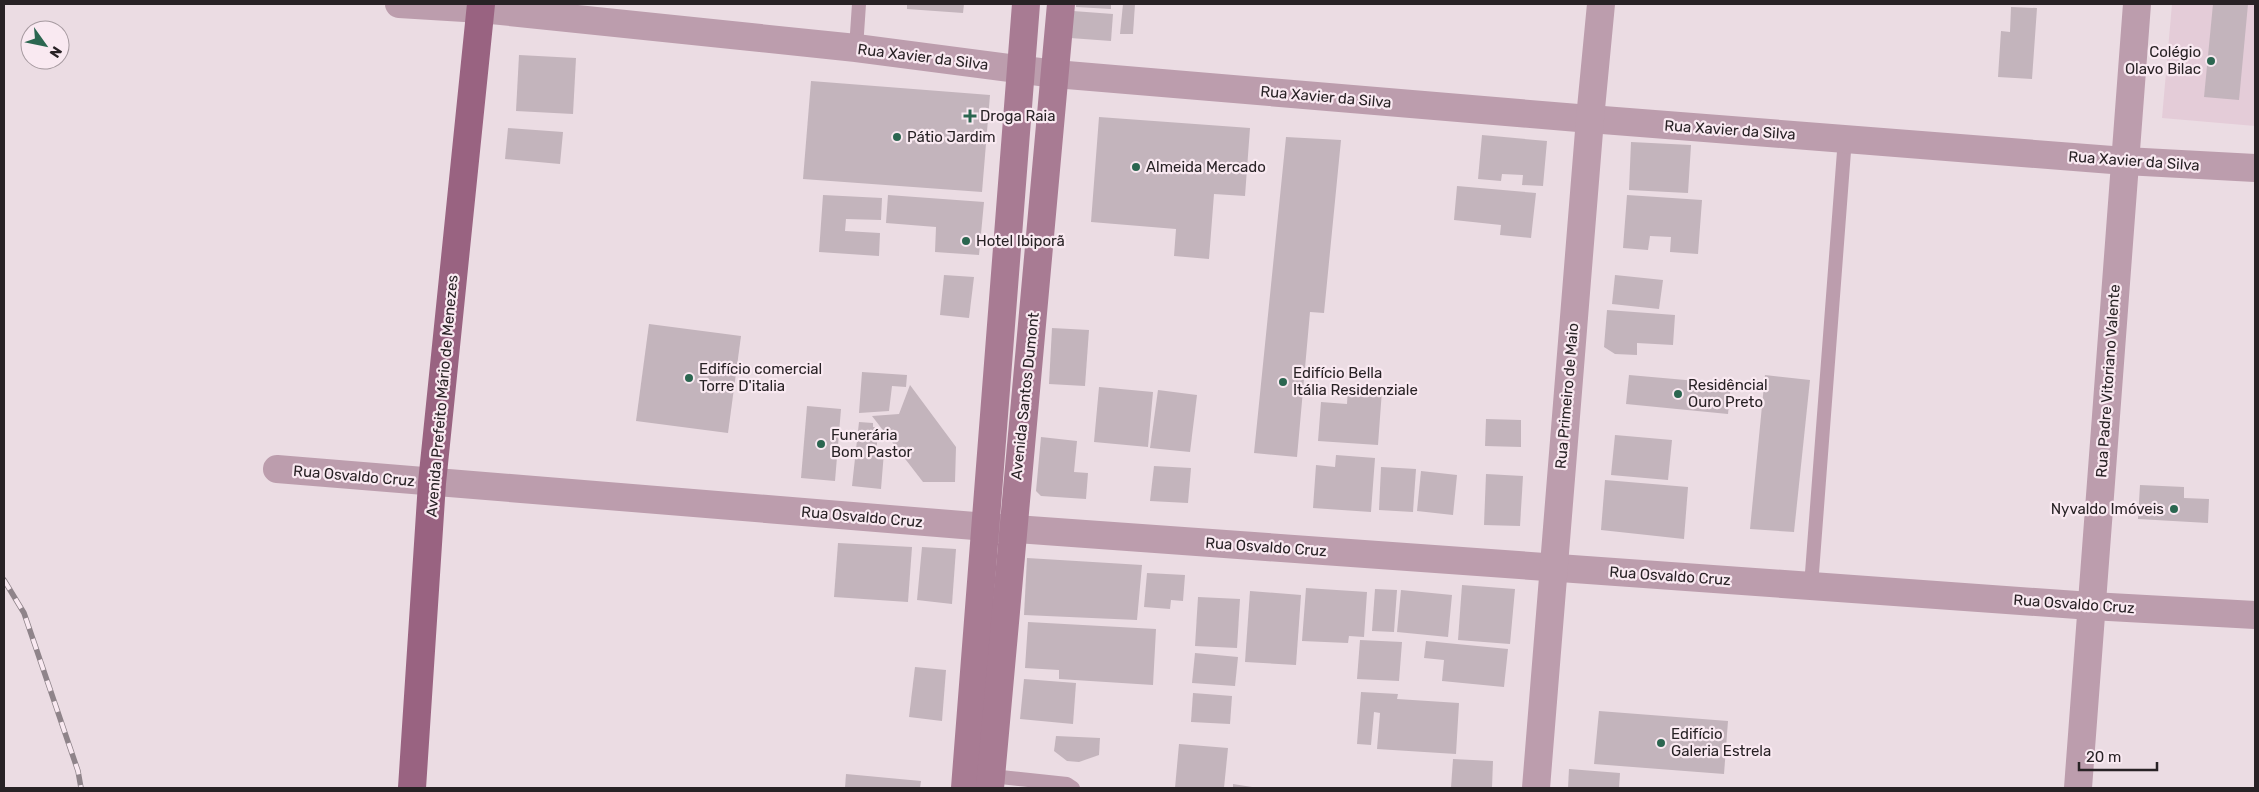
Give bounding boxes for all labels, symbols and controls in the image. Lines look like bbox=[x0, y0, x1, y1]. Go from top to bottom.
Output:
north arrow bbox=[20, 20, 70, 70]
street label: Rua Xavier da Silva bbox=[857, 40, 989, 74]
text: N bbox=[46, 43, 65, 61]
place label: Colégio Olavo Bilac bbox=[2125, 43, 2201, 78]
marker: Colégio Olavo Bilac bbox=[2205, 55, 2217, 67]
street label: Rua Xavier da Silva bbox=[1260, 82, 1392, 112]
place label: Droga Raia bbox=[980, 107, 1055, 125]
marker: Droga Raia bbox=[964, 110, 976, 122]
street label: Rua Xavier da Silva bbox=[1664, 116, 1796, 144]
place label: Pátio Jardim bbox=[907, 128, 996, 146]
marker: Pátio Jardim bbox=[891, 131, 903, 143]
street label: Rua Xavier da Silva bbox=[2068, 147, 2200, 175]
place label: Almeida Mercado bbox=[1146, 158, 1266, 176]
marker: Almeida Mercado bbox=[1130, 161, 1142, 173]
place label: Hotel Ibiporã bbox=[976, 232, 1065, 250]
marker: Hotel Ibiporã bbox=[960, 235, 972, 247]
street label: Avenida Prefeito Mário de Menezes bbox=[422, 274, 462, 518]
street label: Rua Padre Vitoriano Valente bbox=[2092, 284, 2124, 478]
street label: Avenida Santos Dumont bbox=[1007, 311, 1043, 481]
street label: Rua Primeiro de Maio bbox=[1552, 322, 1582, 470]
place label: Edifício comercial Torre D'italia bbox=[699, 360, 822, 395]
place label: Edifício Bella Itália Residenziale bbox=[1293, 364, 1418, 399]
marker: Edifício comercial Torre D'italia bbox=[683, 372, 695, 384]
marker: Edifício Bella Itália Residenziale bbox=[1277, 376, 1289, 388]
place label: Residêncial Ouro Preto bbox=[1688, 376, 1768, 411]
marker: Residêncial Ouro Preto bbox=[1672, 388, 1684, 400]
place label: Funerária Bom Pastor bbox=[831, 426, 913, 461]
marker: Funerária Bom Pastor bbox=[815, 438, 827, 450]
street label: Rua Osvaldo Cruz bbox=[293, 462, 416, 490]
place label: Nyvaldo Imóveis bbox=[2051, 500, 2164, 518]
street label: Rua Osvaldo Cruz bbox=[801, 503, 924, 531]
marker: Nyvaldo Imóveis bbox=[2168, 503, 2180, 515]
street label: Rua Osvaldo Cruz bbox=[1205, 534, 1328, 560]
street label: Rua Osvaldo Cruz bbox=[1609, 563, 1732, 589]
street label: Rua Osvaldo Cruz bbox=[2013, 591, 2136, 617]
place label: Edifício Galeria Estrela bbox=[1671, 725, 1771, 760]
marker: Edifício Galeria Estrela bbox=[1655, 737, 1667, 749]
scale bar bbox=[2079, 740, 2156, 772]
text: 20 m bbox=[2086, 748, 2121, 766]

